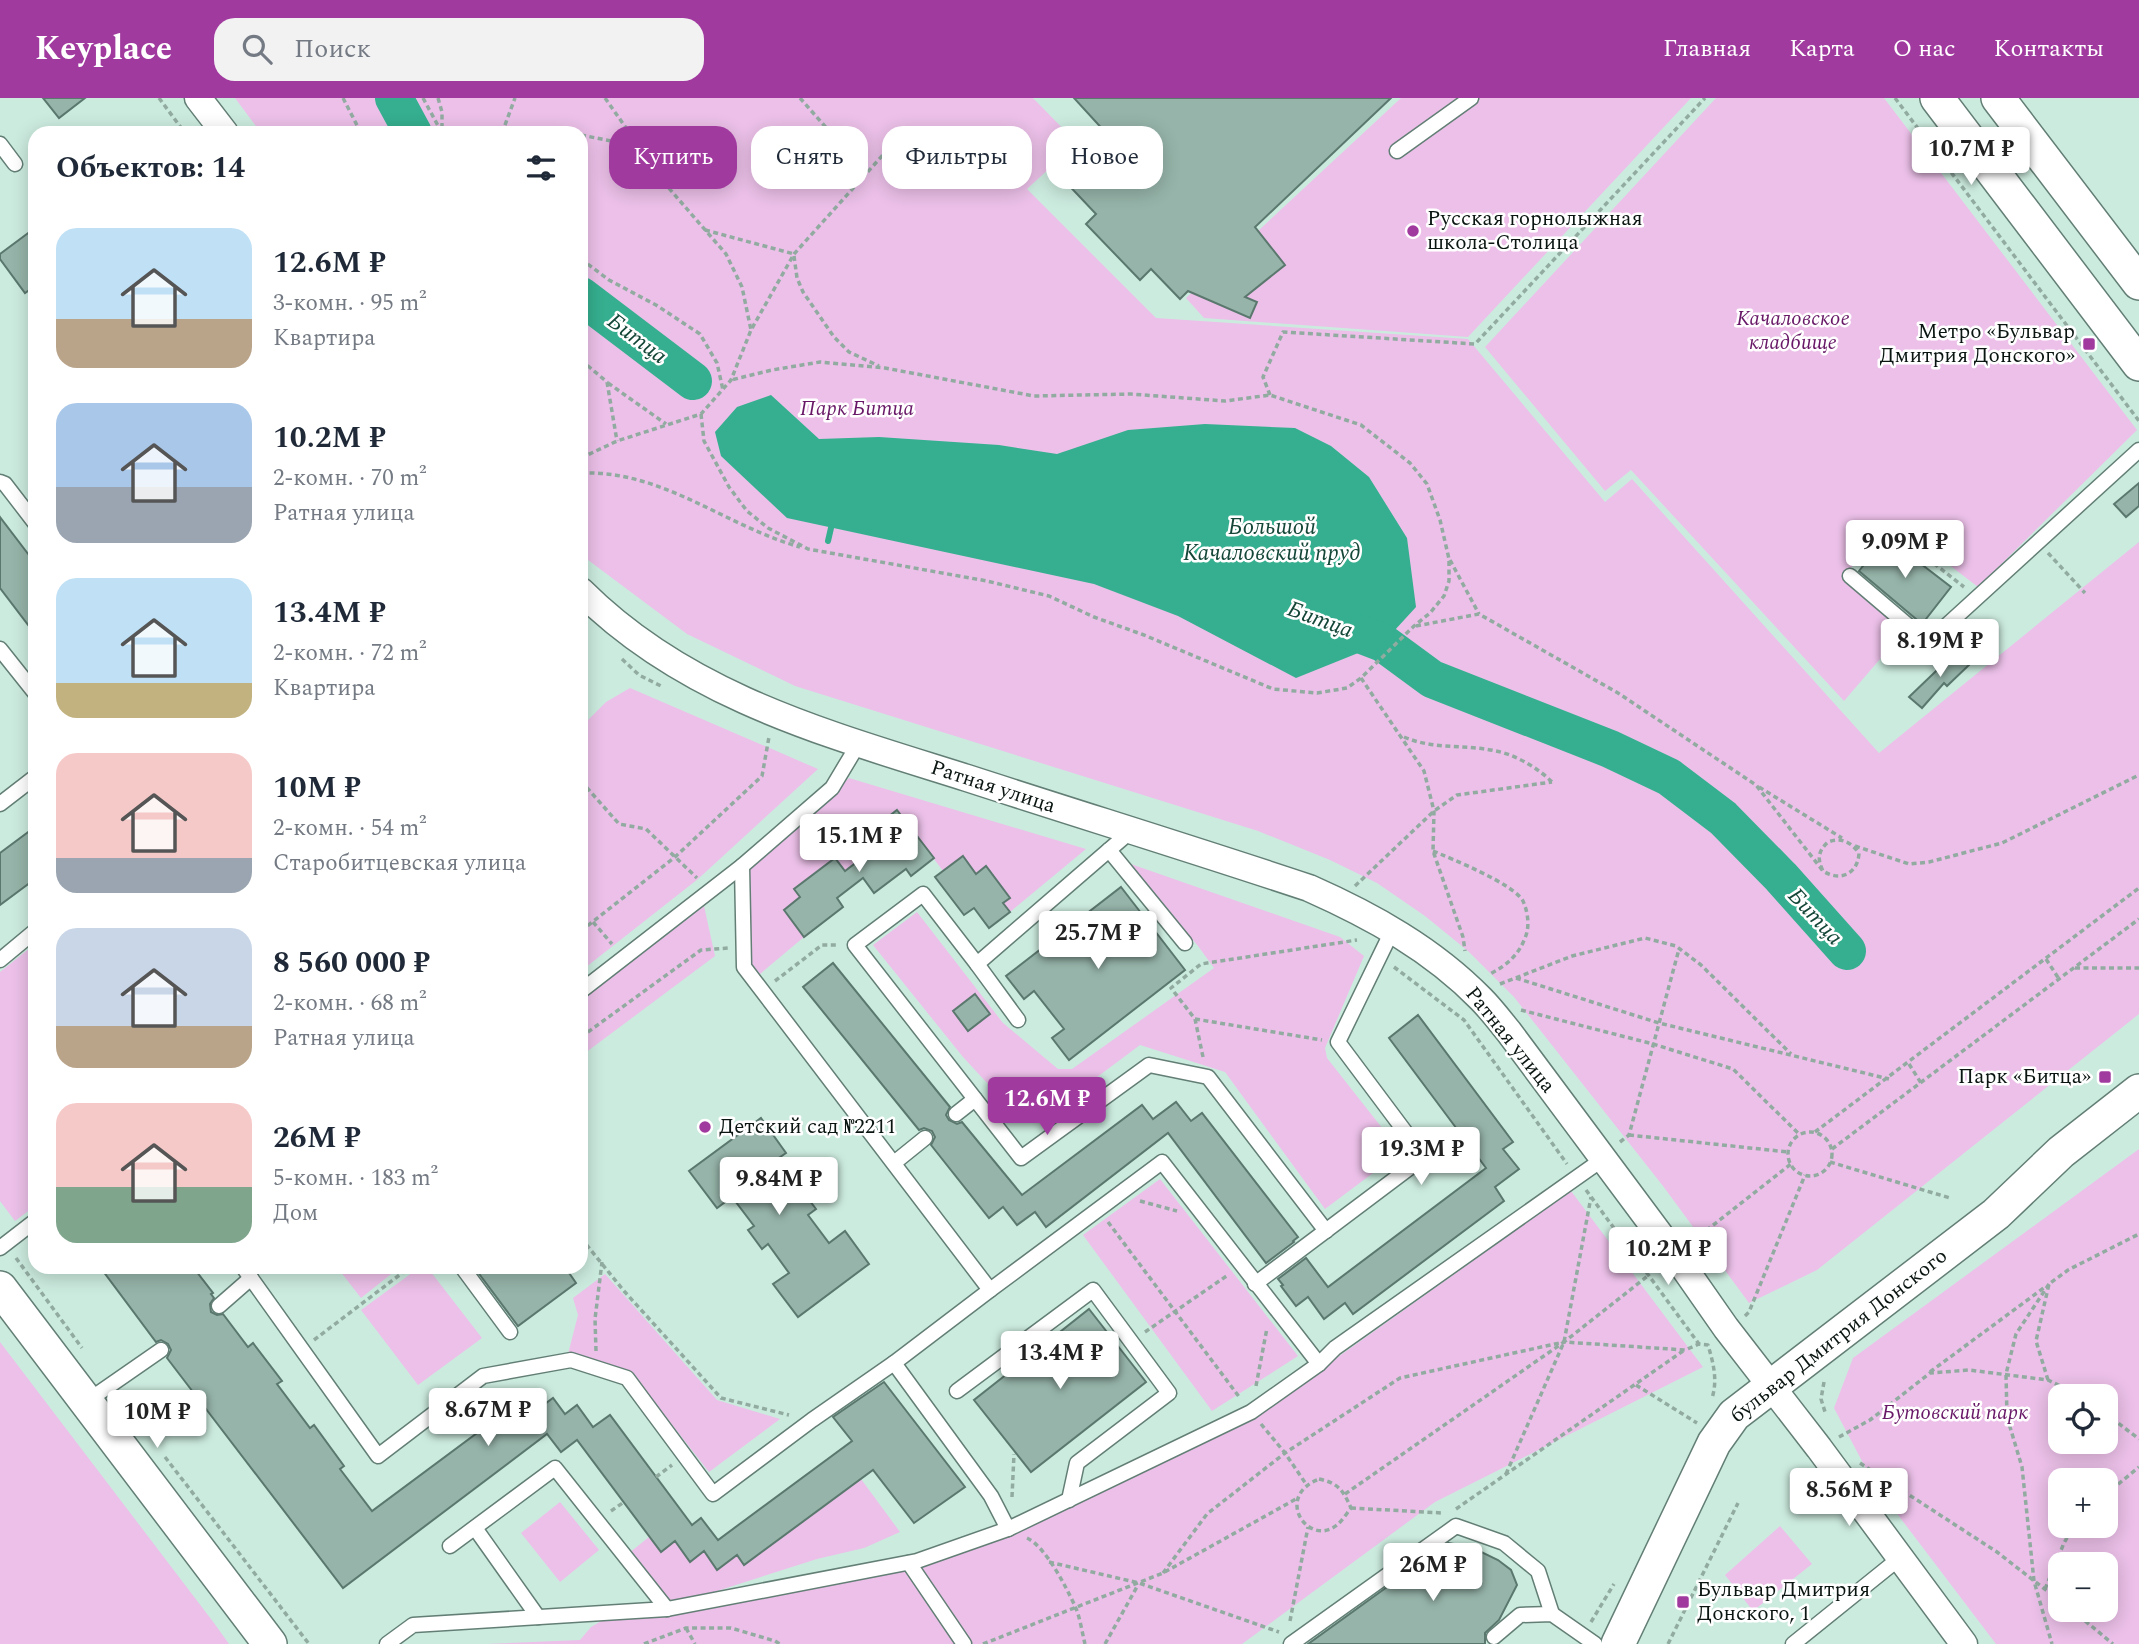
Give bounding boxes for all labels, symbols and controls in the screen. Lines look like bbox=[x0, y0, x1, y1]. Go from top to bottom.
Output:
search box bbox=[214, 18, 704, 81]
text: Keyplace bbox=[35, 24, 172, 74]
text: Поиск bbox=[294, 29, 371, 69]
icon: search bbox=[238, 30, 276, 68]
text: Главная bbox=[1663, 31, 1751, 67]
text: Карта bbox=[1789, 31, 1855, 67]
text: О нас bbox=[1893, 31, 1956, 67]
text: Контакты bbox=[1994, 31, 2104, 67]
chip: Купить bbox=[609, 126, 737, 189]
chip: Снять bbox=[751, 126, 868, 189]
chip: Фильтры bbox=[882, 126, 1032, 189]
chip: Новое bbox=[1046, 126, 1163, 189]
pin: 10.7M ₽ bbox=[1906, 127, 2036, 187]
text: 10.7M ₽ bbox=[1928, 132, 2014, 167]
text: Объектов: 14 bbox=[56, 145, 245, 191]
icon: filters bbox=[522, 149, 560, 187]
place label: Русская горнолыжная школа-Столица bbox=[1427, 203, 1643, 259]
marker: Русская горнолыжная школа-Столица bbox=[1405, 223, 1421, 239]
text: 12.6M ₽ bbox=[273, 240, 386, 286]
icon: home bbox=[112, 256, 196, 340]
text: 3-комн. · 95 m² bbox=[273, 286, 427, 321]
park label: Качаловское кладбище bbox=[1736, 303, 1850, 359]
water label: Битца bbox=[599, 305, 675, 374]
place label: Метро «Бульвар Дмитрия Донского» bbox=[1879, 316, 2075, 372]
text: Квартира bbox=[273, 321, 376, 356]
marker: Метро «Бульвар Дмитрия Донского» bbox=[2081, 336, 2097, 352]
park label: Парк Битца bbox=[800, 393, 914, 425]
text: 10.2M ₽ bbox=[273, 415, 386, 461]
icon: home bbox=[112, 431, 196, 515]
text: 2-комн. · 70 m² bbox=[273, 461, 427, 496]
text: Ратная улица bbox=[273, 496, 415, 531]
water label: Большой Качаловский пруд bbox=[1183, 510, 1361, 571]
pin: 9.09M ₽ bbox=[1840, 520, 1970, 580]
text: 9.09M ₽ bbox=[1862, 525, 1948, 560]
text: 13.4M ₽ bbox=[273, 590, 386, 636]
water label: Битца bbox=[1282, 592, 1358, 648]
icon: home bbox=[112, 606, 196, 690]
pin: 8.19M ₽ bbox=[1875, 620, 2005, 679]
text: 8.19M ₽ bbox=[1897, 624, 1983, 659]
text: 2-комн. · 72 m² bbox=[273, 636, 427, 671]
text: Квартира bbox=[273, 671, 376, 706]
street label: Ратная улица bbox=[927, 752, 1060, 822]
text: 10M ₽ bbox=[273, 765, 361, 811]
icon: home bbox=[112, 781, 196, 865]
text: 2-комн. · 54 m² bbox=[273, 811, 427, 846]
pin: 15.1M ₽ bbox=[794, 814, 924, 874]
text: 15.1M ₽ bbox=[816, 819, 902, 854]
text: Старобитцевская улица bbox=[273, 846, 526, 881]
water label: Битца bbox=[1779, 880, 1851, 954]
pin: 25.7M ₽ bbox=[1033, 912, 1163, 971]
text: 25.7M ₽ bbox=[1055, 916, 1141, 951]
text: 8 560 000 ₽ bbox=[273, 940, 430, 986]
icon: home bbox=[112, 956, 196, 1040]
street label: Ратная улица bbox=[1457, 980, 1564, 1101]
text: 2-комн. · 68 m² bbox=[273, 986, 427, 1021]
text: Ратная улица bbox=[273, 1021, 415, 1056]
place label: Парк «Битца» bbox=[1958, 1061, 2091, 1093]
marker: Парк «Битца» bbox=[2097, 1069, 2113, 1085]
pin: 12.6M ₽ bbox=[982, 1077, 1112, 1137]
text: 12.6M ₽ bbox=[1004, 1082, 1090, 1117]
place label: Детский сад №2211 bbox=[719, 1111, 896, 1143]
text: 26M ₽ bbox=[273, 1115, 361, 1161]
marker: Детский сад №2211 bbox=[697, 1119, 713, 1135]
pin: 19.3M ₽ bbox=[1356, 1128, 1486, 1187]
icon: home bbox=[112, 1131, 196, 1215]
text: 19.3M ₽ bbox=[1378, 1132, 1464, 1167]
pin: 9.84M ₽ bbox=[714, 1158, 844, 1217]
text: 5-комн. · 183 m² bbox=[273, 1161, 438, 1196]
text: 9.84M ₽ bbox=[736, 1162, 822, 1197]
text: Дом bbox=[273, 1196, 318, 1231]
pin: 10.2M ₽ bbox=[1603, 1228, 1733, 1287]
text: 10.2M ₽ bbox=[1625, 1232, 1711, 1267]
street label: бульвар Дмитрия Донского bbox=[1723, 1241, 1955, 1431]
pin: 13.4M ₽ bbox=[995, 1332, 1125, 1391]
text: 13.4M ₽ bbox=[1017, 1336, 1103, 1371]
map controls bbox=[2048, 1384, 2118, 1622]
button: locate bbox=[2048, 1384, 2118, 1454]
pin: 8.67M ₽ bbox=[423, 1388, 553, 1448]
pin: 10M ₽ bbox=[108, 1390, 206, 1450]
text: 8.67M ₽ bbox=[445, 1393, 531, 1428]
text: 10M ₽ bbox=[123, 1395, 191, 1430]
park label: Бутовский парк bbox=[1882, 1397, 2028, 1429]
pin: 8.56M ₽ bbox=[1784, 1468, 1914, 1528]
button: + bbox=[2048, 1468, 2118, 1538]
text: 8.56M ₽ bbox=[1806, 1473, 1892, 1508]
pin: 26M ₽ bbox=[1384, 1544, 1482, 1603]
text: 26M ₽ bbox=[1399, 1548, 1467, 1583]
button: − bbox=[2048, 1552, 2118, 1622]
place label: Бульвар Дмитрия Донского, 1 bbox=[1697, 1574, 1870, 1630]
marker: Бульвар Дмитрия Донского, 1 bbox=[1675, 1594, 1691, 1610]

